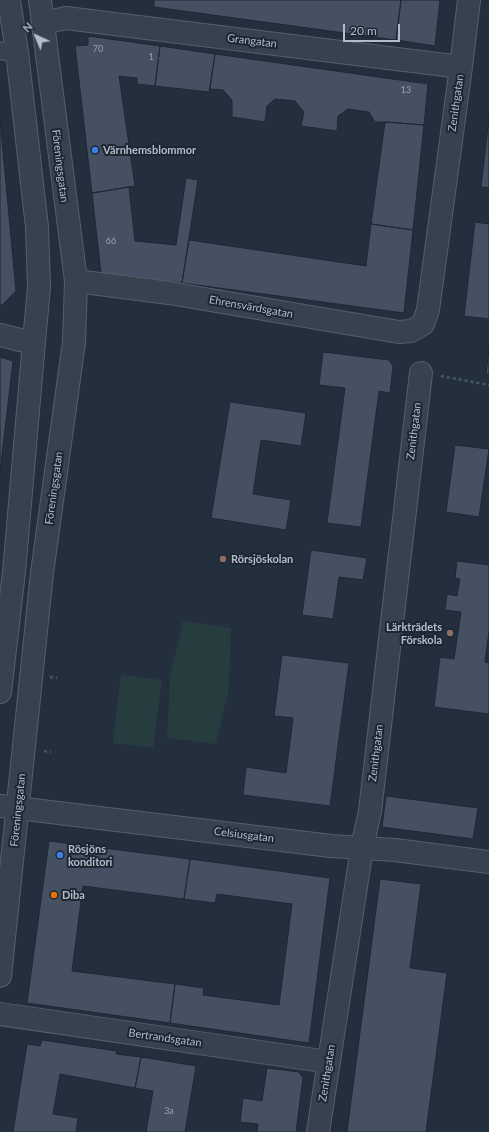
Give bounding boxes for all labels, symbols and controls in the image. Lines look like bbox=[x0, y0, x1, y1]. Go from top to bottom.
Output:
north arrow bbox=[16, 16, 56, 56]
scale bar bbox=[345, 16, 402, 42]
text: N bbox=[20, 19, 35, 35]
text: 20 m bbox=[350, 23, 377, 38]
street label: Grangatan bbox=[226, 31, 278, 51]
house number: 70 bbox=[93, 44, 103, 54]
house number: 1 bbox=[148, 52, 154, 62]
street label: Zenithgatan bbox=[445, 74, 467, 132]
house number: 13 bbox=[401, 85, 411, 95]
street label: Föreningsgatan bbox=[49, 129, 71, 203]
place label: Värnhemsblommor bbox=[103, 143, 196, 157]
marker: Värnhemsblommor bbox=[90, 145, 100, 155]
house number: 66 bbox=[106, 236, 116, 246]
street label: Ehrensvärdsgatan bbox=[208, 293, 294, 321]
street label: Zenithgatan bbox=[404, 402, 424, 460]
street label: Föreningsgatan bbox=[42, 451, 66, 525]
place label: Rörsjöskolan bbox=[231, 552, 293, 566]
marker: Rörsjöskolan bbox=[218, 554, 228, 564]
place label: Lärkträdets Förskola bbox=[386, 620, 442, 646]
marker: Lärkträdets Förskola bbox=[445, 628, 455, 638]
street label: Zenithgatan bbox=[366, 724, 386, 782]
street label: Föreningsgatan bbox=[8, 773, 28, 847]
street label: Celsiusgatan bbox=[213, 825, 275, 845]
place label: Rösjöns konditori bbox=[68, 842, 112, 868]
marker: Rösjöns konditori bbox=[55, 850, 65, 860]
place label: Diba bbox=[62, 888, 85, 902]
marker: Diba bbox=[49, 890, 59, 900]
street label: Bertrandsgatan bbox=[128, 1026, 202, 1050]
street label: Zenithgatan bbox=[316, 1043, 338, 1103]
house number: 3a bbox=[164, 1106, 174, 1116]

